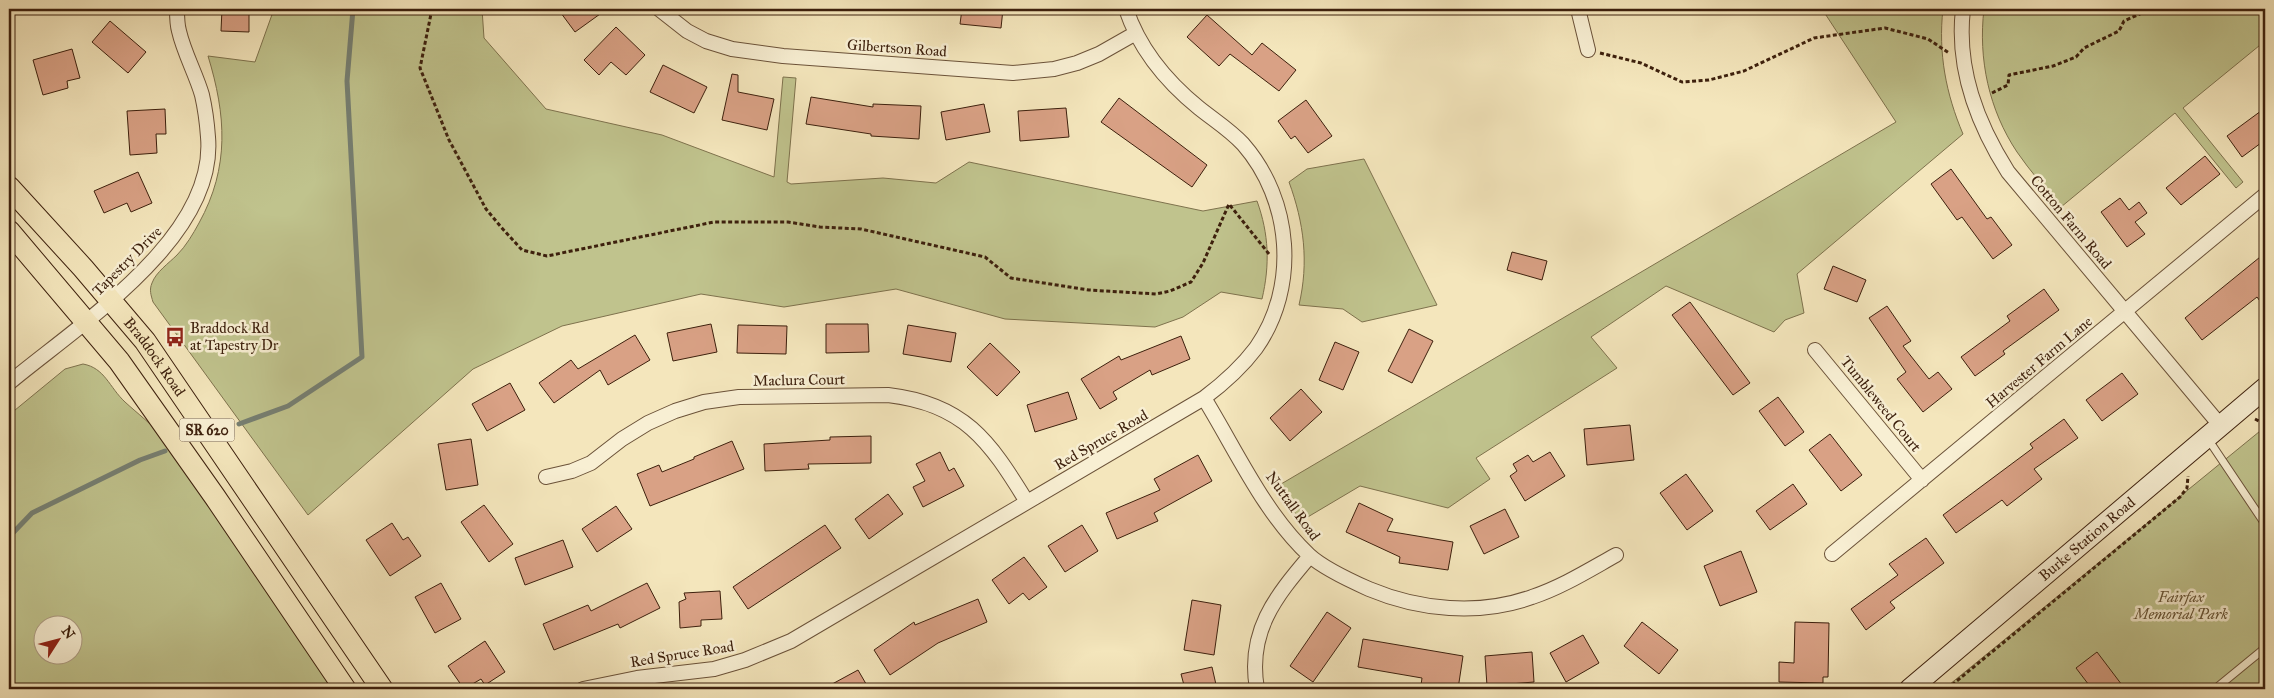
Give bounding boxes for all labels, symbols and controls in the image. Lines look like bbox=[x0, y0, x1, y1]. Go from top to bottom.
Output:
street label: Gilbertson Road bbox=[846, 36, 948, 61]
street label: Cotton Farm Road bbox=[2027, 171, 2116, 273]
street label: Tapestry Drive bbox=[89, 223, 165, 299]
street label: Harvester Farm Lane bbox=[1982, 312, 2096, 412]
street label: Braddock Road bbox=[120, 314, 189, 400]
place label: Braddock Rd at Tapestry Dr bbox=[190, 319, 279, 354]
bus stop icon: Braddock Rd at Tapestry Dr bbox=[164, 326, 186, 348]
street label: Tumbleweed Court bbox=[1837, 353, 1925, 456]
street label: Maclura Court bbox=[753, 370, 846, 390]
street label: Red Spruce Road bbox=[1051, 406, 1151, 474]
road number: SR 620 bbox=[180, 418, 234, 442]
street label: Nuttall Road bbox=[1262, 468, 1324, 544]
street label: Burke Station Road bbox=[2035, 493, 2139, 585]
park label: Fairfax Memorial Park bbox=[2132, 588, 2228, 623]
north arrow bbox=[32, 616, 82, 666]
text: N bbox=[58, 623, 79, 643]
street label: Red Spruce Road bbox=[629, 637, 736, 671]

